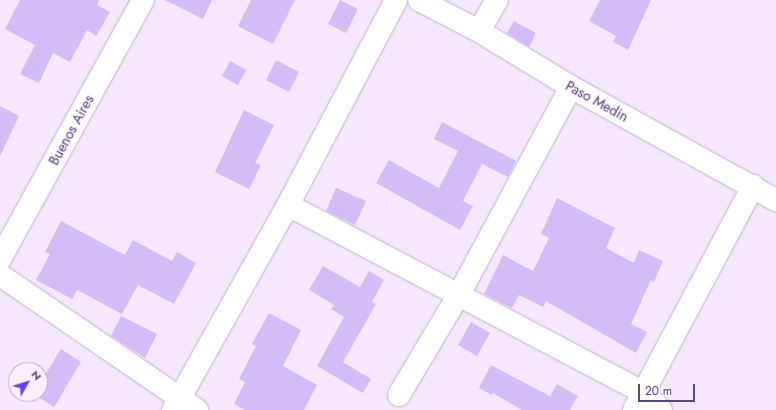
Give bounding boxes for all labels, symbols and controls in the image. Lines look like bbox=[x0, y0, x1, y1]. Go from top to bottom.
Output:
street label: Paso Medin bbox=[563, 77, 631, 125]
street label: Buenos Aires bbox=[45, 92, 97, 168]
north arrow bbox=[8, 362, 48, 402]
text: N bbox=[28, 367, 46, 383]
scale bar bbox=[640, 376, 697, 402]
text: 20 m bbox=[645, 382, 672, 400]

